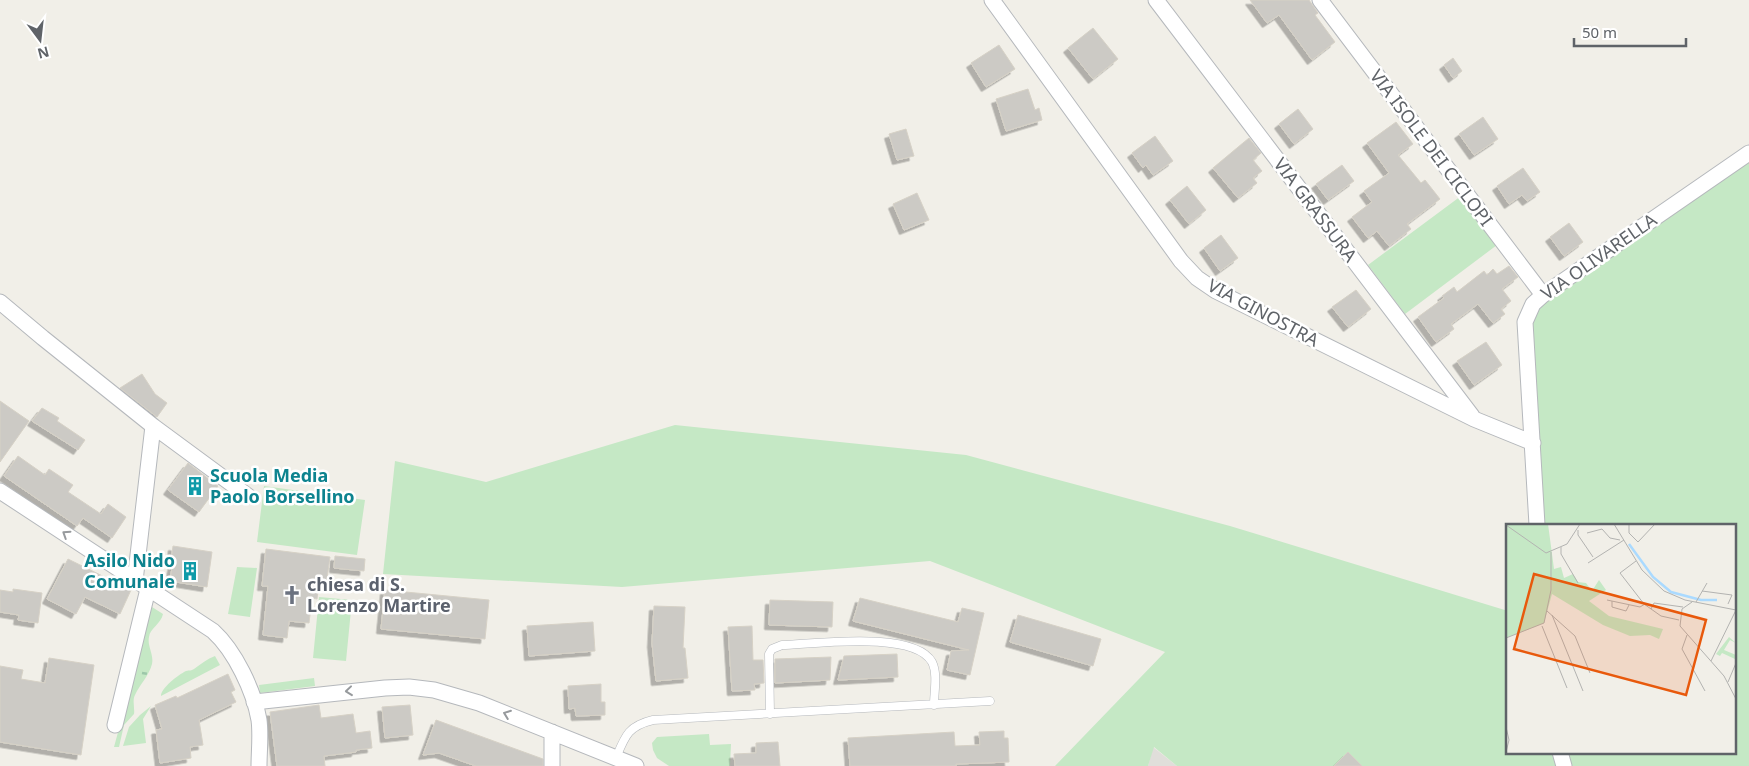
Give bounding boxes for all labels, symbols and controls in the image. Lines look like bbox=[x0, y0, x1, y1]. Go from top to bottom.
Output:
north arrow bbox=[15, 15, 65, 65]
scale bar bbox=[1574, 15, 1686, 47]
text: 50 m bbox=[1582, 22, 1617, 42]
text: N bbox=[36, 42, 51, 64]
street label: VIA ISOLE DEI CICLOPI bbox=[1365, 64, 1499, 231]
street label: VIA GRASSURA bbox=[1269, 152, 1363, 267]
street label: VIA OLIVARELLA bbox=[1536, 207, 1661, 305]
street label: VIA GINOSTRA bbox=[1204, 273, 1324, 352]
place label: Scuola Media Paolo Borsellino bbox=[210, 463, 355, 508]
building icon: Scuola Media Paolo Borsellino bbox=[184, 475, 206, 497]
inset map bbox=[1506, 524, 1736, 754]
one-way arrow bbox=[62, 531, 71, 541]
place label: Asilo Nido Comunale bbox=[84, 548, 175, 593]
building icon: Asilo Nido Comunale bbox=[179, 560, 201, 582]
place label: chiesa di S. Lorenzo Martire bbox=[307, 572, 451, 617]
church icon: chiesa di S. Lorenzo Martire bbox=[281, 584, 303, 606]
one-way arrow bbox=[345, 685, 353, 696]
one-way arrow bbox=[503, 710, 512, 720]

